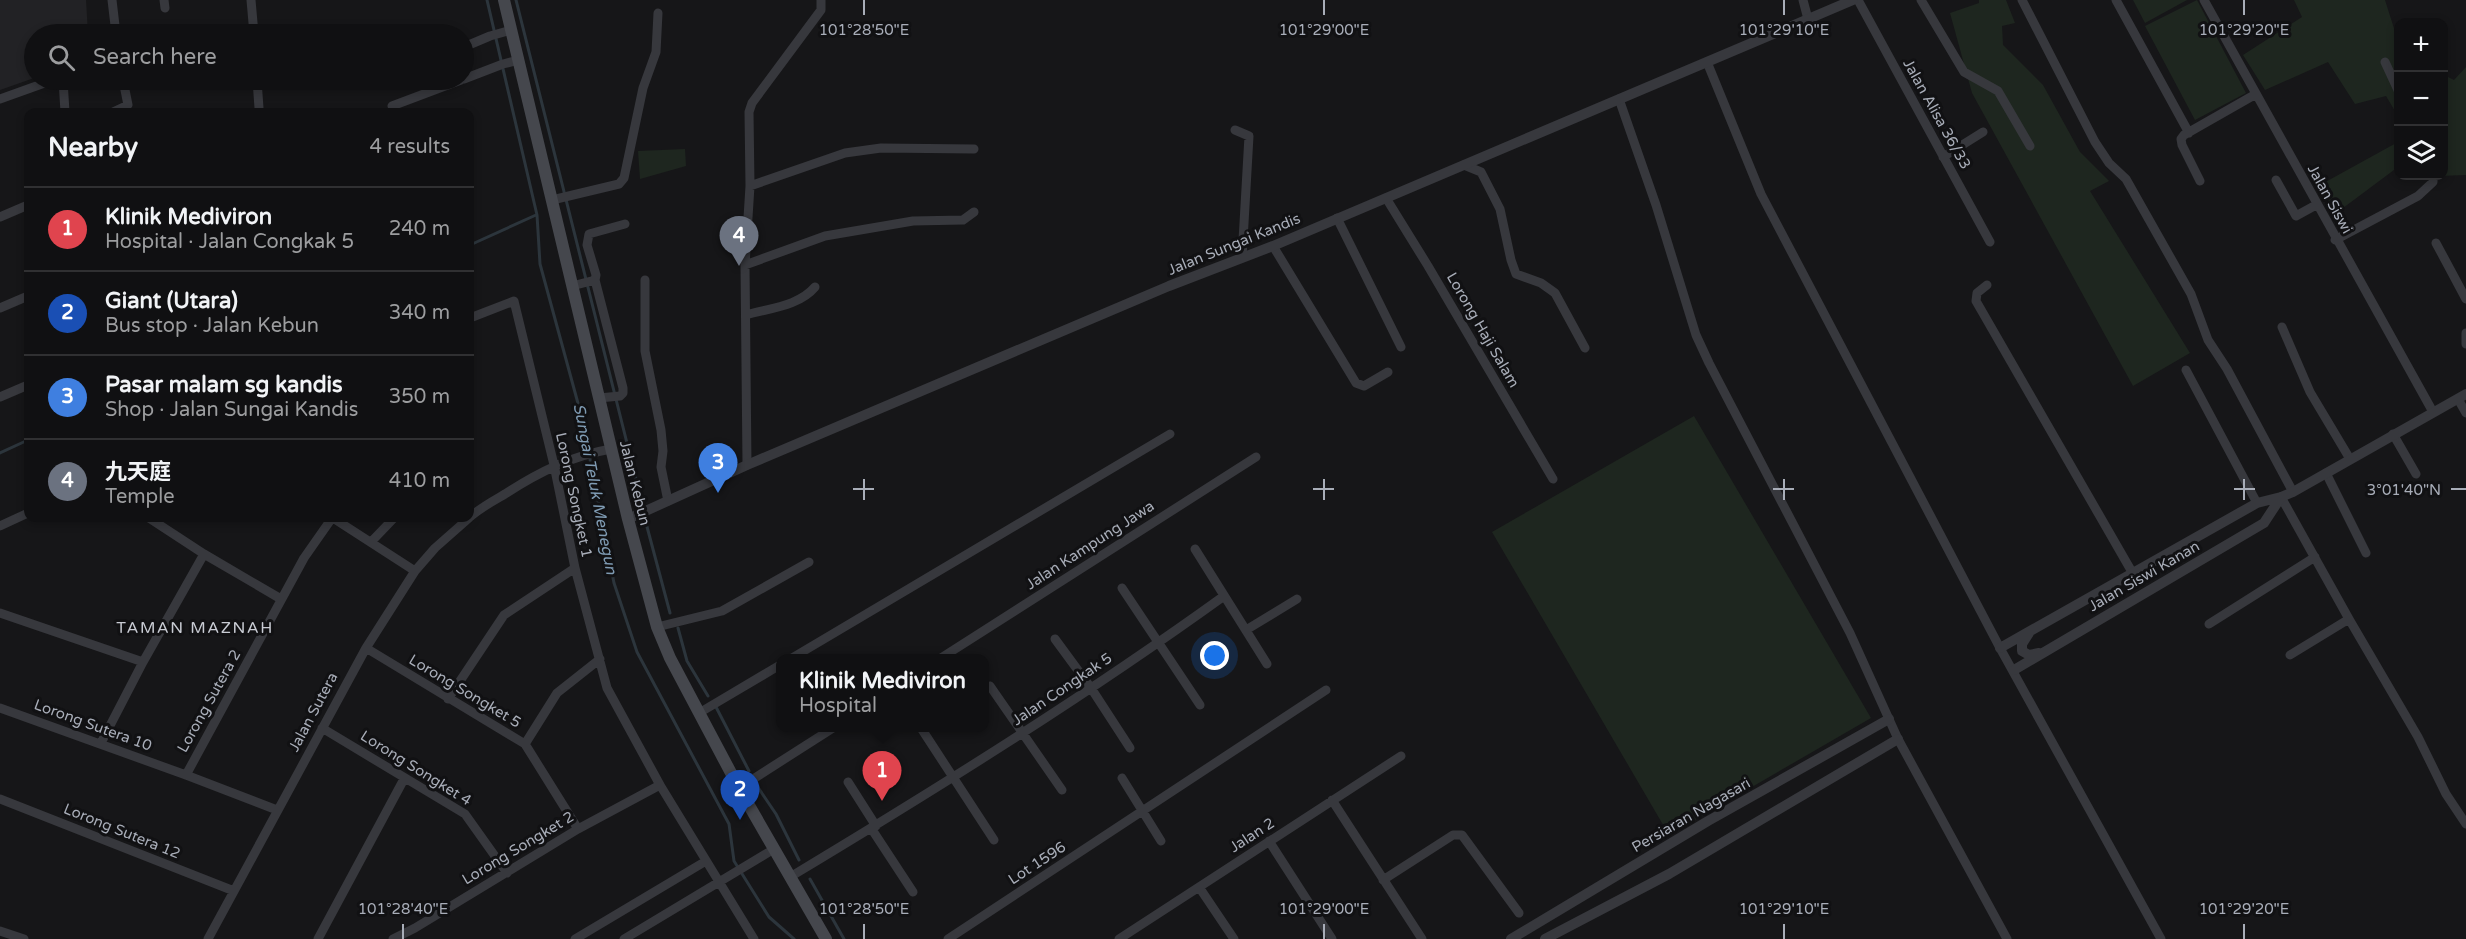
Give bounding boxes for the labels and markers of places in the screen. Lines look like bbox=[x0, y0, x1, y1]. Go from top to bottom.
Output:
pin: 4 bbox=[720, 216, 758, 266]
pin: 3 bbox=[698, 444, 738, 493]
pin: 1 bbox=[862, 752, 902, 801]
pin: 2 bbox=[720, 770, 760, 820]

